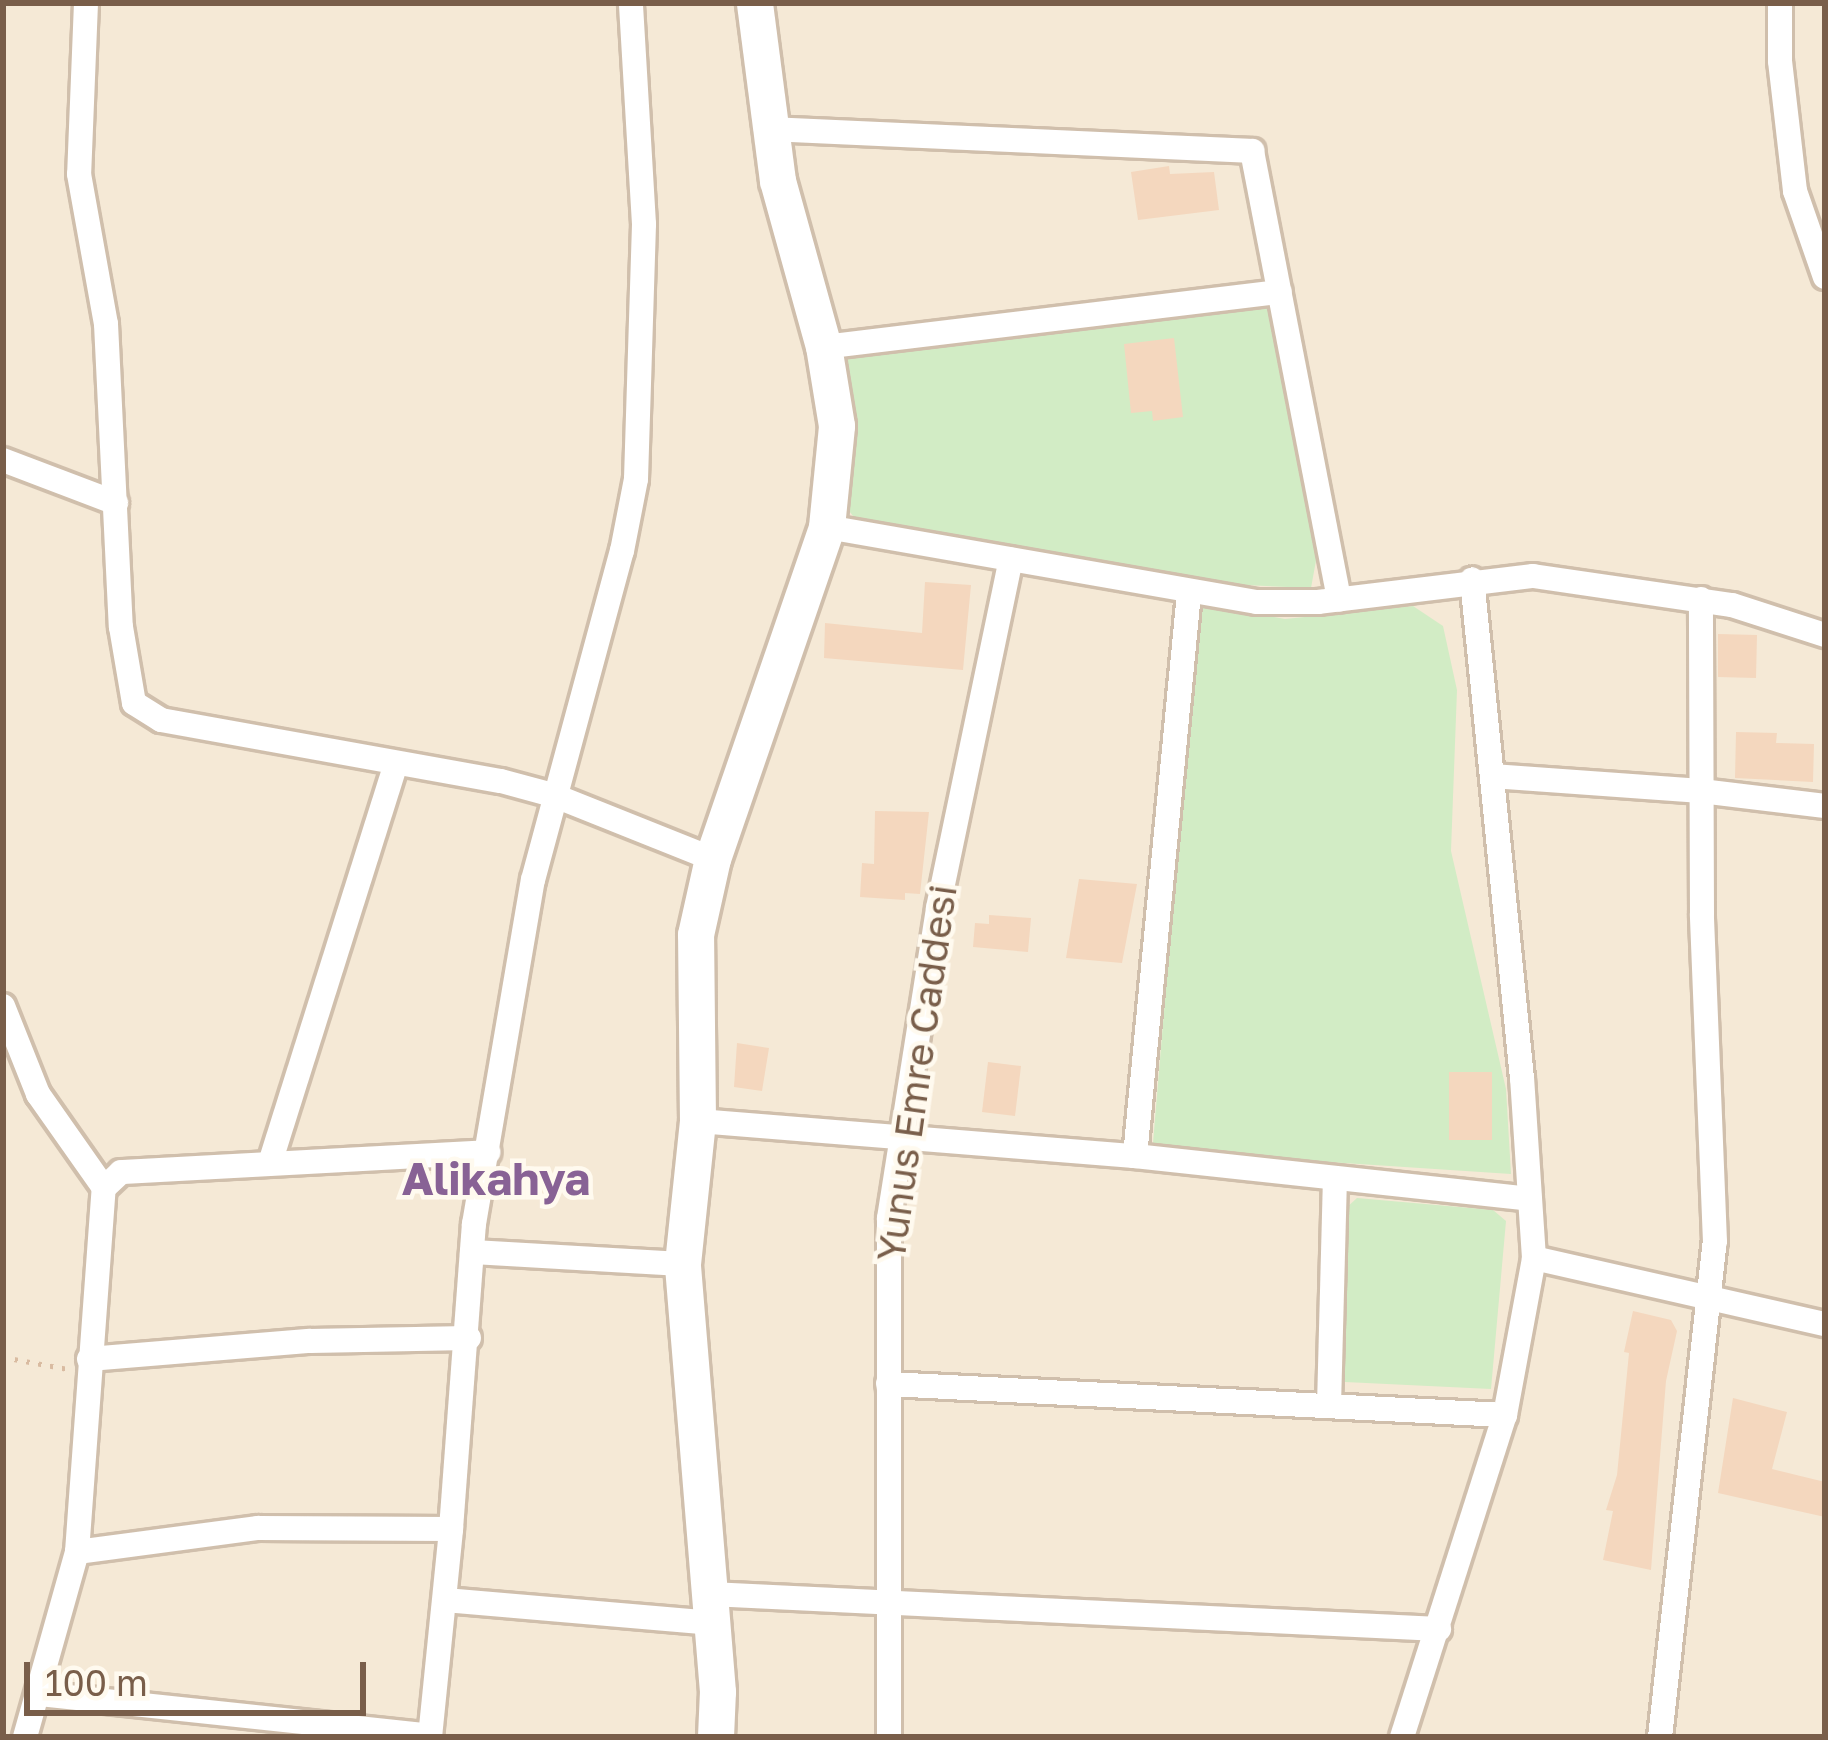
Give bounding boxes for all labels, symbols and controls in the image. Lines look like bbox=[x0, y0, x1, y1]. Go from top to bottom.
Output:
street label: Yunus Emre Caddesi bbox=[867, 882, 967, 1264]
district label: Alikahya bbox=[402, 1152, 590, 1206]
scale bar bbox=[30, 1638, 372, 1712]
text: 100 m bbox=[45, 1661, 148, 1704]

